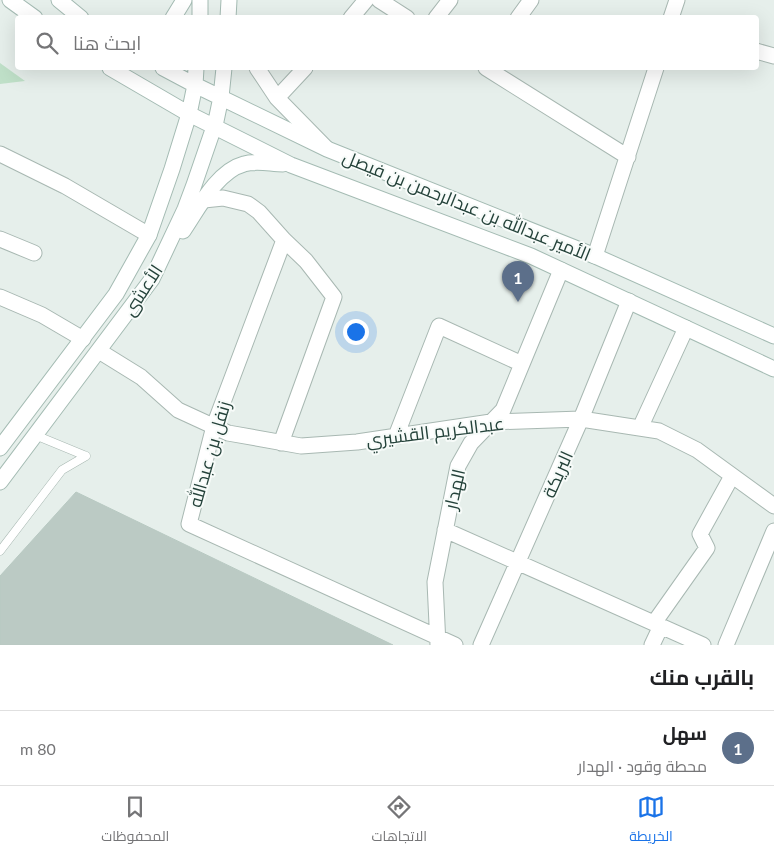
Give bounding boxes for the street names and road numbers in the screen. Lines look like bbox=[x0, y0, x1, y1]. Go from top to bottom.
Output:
street label: الأمير عبدالله بن عبدالرحمن بن فيصل bbox=[339, 145, 594, 266]
street label: الأعشى bbox=[117, 260, 168, 320]
street label: زنفل بن عبدالله bbox=[183, 398, 236, 510]
street label: عبدالكريم القشيري bbox=[365, 412, 506, 454]
street label: البريكة bbox=[537, 447, 578, 501]
street label: الهدار bbox=[438, 467, 470, 513]

